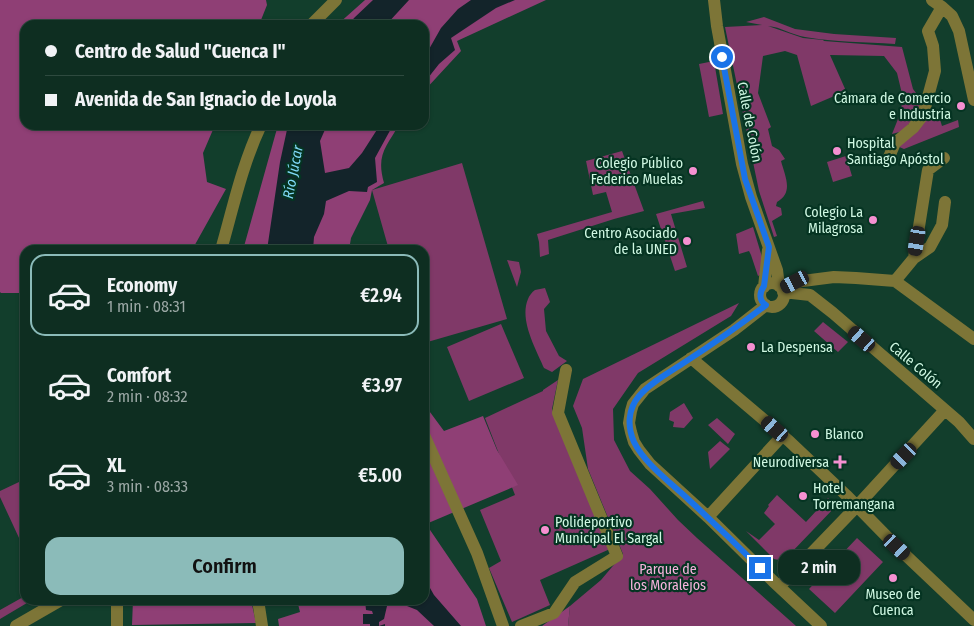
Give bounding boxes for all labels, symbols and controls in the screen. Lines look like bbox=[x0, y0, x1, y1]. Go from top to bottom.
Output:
text: Centro de Salud "Cuenca I" bbox=[75, 40, 286, 63]
route start bbox=[711, 46, 733, 68]
street label: Calle de Colón bbox=[733, 80, 766, 164]
text: Avenida de San Ignacio de Loyola bbox=[75, 88, 337, 111]
place label: Cámara de Comercio e Industria bbox=[834, 90, 951, 123]
marker: Cámara de Comercio e Industria bbox=[955, 100, 967, 112]
place label: Hospital Santiago Apóstol bbox=[847, 135, 944, 168]
water label: Río Júcar bbox=[279, 143, 307, 200]
marker: Hospital Santiago Apóstol bbox=[831, 145, 843, 157]
place label: Colegio Público Federico Muelas bbox=[591, 155, 683, 188]
marker: Colegio Público Federico Muelas bbox=[687, 165, 699, 177]
place label: Colegio La Milagrosa bbox=[805, 204, 863, 237]
marker: Colegio La Milagrosa bbox=[867, 214, 879, 226]
place label: Centro Asociado de la UNED bbox=[584, 225, 677, 258]
car bbox=[907, 225, 926, 257]
marker: Centro Asociado de la UNED bbox=[681, 235, 693, 247]
car bbox=[778, 269, 811, 295]
icon: car bbox=[47, 273, 92, 318]
text: Economy bbox=[107, 274, 177, 297]
text: €2.94 bbox=[360, 284, 402, 307]
text: 1 min · 08:31 bbox=[107, 297, 186, 316]
car bbox=[845, 323, 878, 355]
street label: Calle Colón bbox=[886, 338, 946, 392]
place label: La Despensa bbox=[761, 339, 833, 356]
marker: La Despensa bbox=[745, 341, 757, 353]
icon: car bbox=[47, 363, 92, 408]
text: Comfort bbox=[107, 364, 171, 387]
text: €3.97 bbox=[362, 374, 402, 397]
text: 2 min · 08:32 bbox=[107, 387, 188, 406]
car bbox=[758, 413, 791, 445]
place label: Blanco bbox=[825, 426, 864, 443]
marker: Blanco bbox=[809, 428, 821, 440]
car bbox=[888, 440, 919, 472]
icon: car bbox=[47, 453, 92, 498]
text: XL bbox=[107, 454, 126, 477]
place label: Neurodiversa bbox=[753, 454, 829, 471]
marker: Neurodiversa bbox=[833, 455, 847, 469]
text: €5.00 bbox=[358, 464, 402, 487]
text: 3 min · 08:33 bbox=[107, 477, 188, 496]
place label: Hotel Torremangana bbox=[813, 480, 895, 513]
marker: Hotel Torremangana bbox=[797, 490, 809, 502]
place label: Polideportivo Municipal El Sargal bbox=[555, 514, 663, 547]
marker: Polideportivo Municipal El Sargal bbox=[539, 524, 551, 536]
car bbox=[880, 531, 913, 563]
button: Confirm bbox=[45, 537, 404, 595]
callout: 2 min bbox=[778, 550, 860, 586]
route end bbox=[749, 557, 771, 579]
text: 2 min bbox=[801, 558, 837, 577]
park label: Parque de los Moralejos bbox=[630, 561, 706, 594]
marker: Museo de Cuenca bbox=[887, 572, 899, 584]
place label: Museo de Cuenca bbox=[865, 586, 921, 619]

